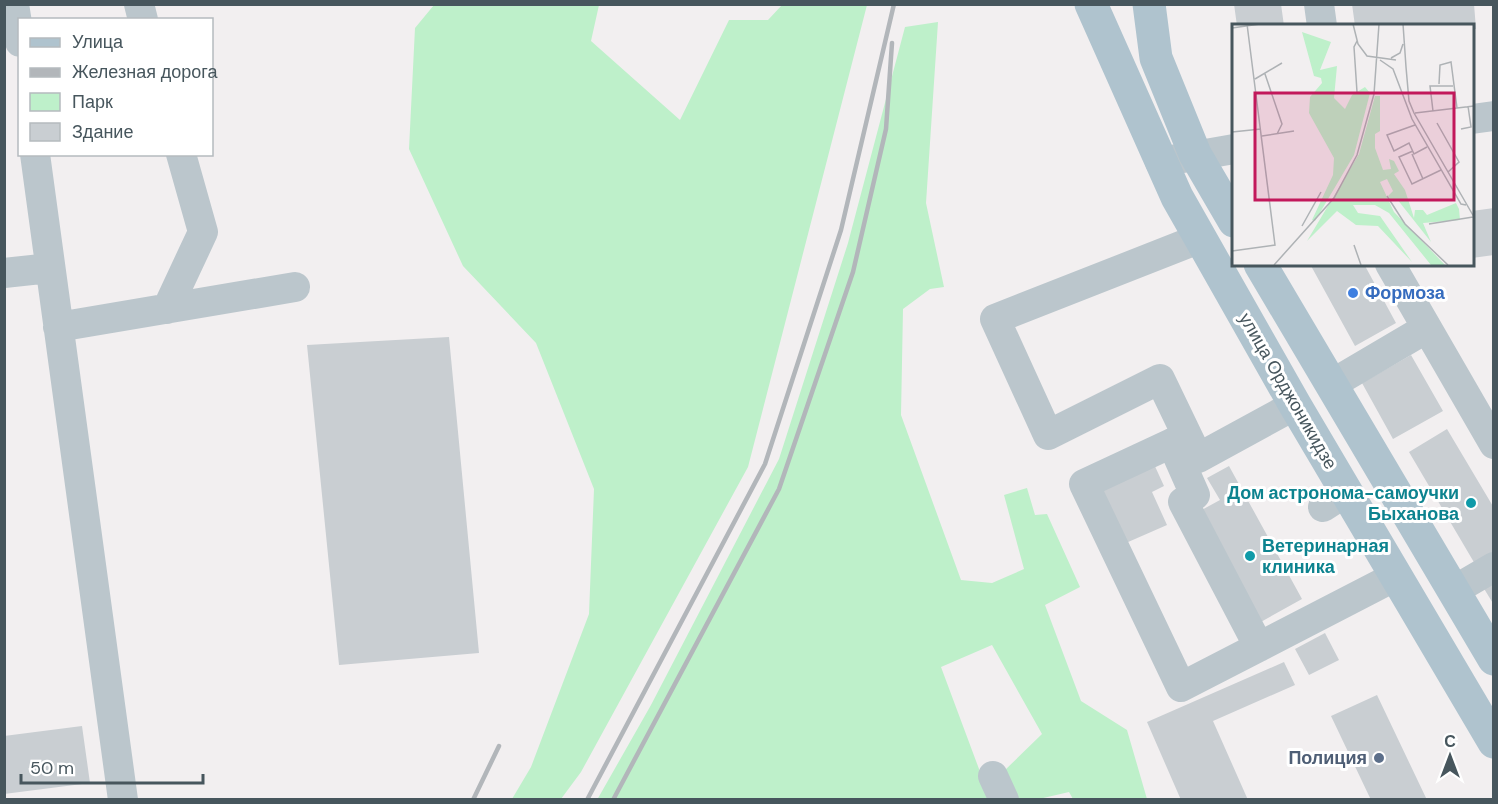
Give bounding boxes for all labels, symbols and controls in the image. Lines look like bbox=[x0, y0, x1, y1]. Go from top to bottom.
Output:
legend bbox=[18, 18, 213, 156]
inset map bbox=[1232, 24, 1474, 266]
text: Улица bbox=[72, 30, 124, 54]
text: Железная дорога bbox=[72, 60, 218, 84]
text: Парк bbox=[72, 90, 113, 114]
text: Здание bbox=[72, 120, 133, 144]
place label: Формоза bbox=[1365, 281, 1446, 305]
marker: Формоза bbox=[1346, 286, 1360, 300]
street label: улица Орджоникидзе bbox=[1233, 308, 1343, 474]
place label: Дом астронома-самоучки Быханова bbox=[1227, 481, 1460, 526]
marker: Дом астронома-самоучки Быханова bbox=[1464, 496, 1478, 510]
place label: Ветеринарная клиника bbox=[1262, 534, 1389, 579]
marker: Ветеринарная клиника bbox=[1243, 549, 1257, 563]
north arrow bbox=[1420, 726, 1480, 786]
text: С bbox=[1444, 731, 1456, 752]
place label: Полиция bbox=[1288, 746, 1367, 770]
scale bar bbox=[21, 747, 202, 785]
marker: Полиция bbox=[1372, 751, 1386, 765]
text: 50 m bbox=[30, 756, 74, 780]

